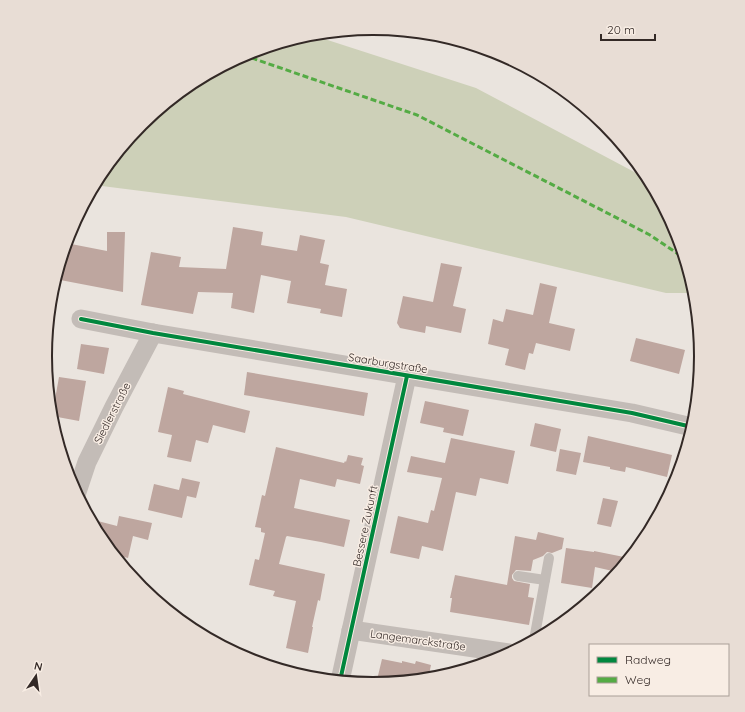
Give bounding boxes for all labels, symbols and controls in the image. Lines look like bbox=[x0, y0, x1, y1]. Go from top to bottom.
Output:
scale bar bbox=[601, 16, 655, 42]
text: 20 m bbox=[607, 22, 635, 37]
street label: Saarburgstraße bbox=[347, 350, 429, 376]
street label: Siedlerstraße bbox=[91, 380, 133, 446]
street label: Bessere Zukunft bbox=[350, 484, 380, 568]
street label: Langemarckstraße bbox=[369, 626, 467, 654]
legend bbox=[589, 644, 729, 696]
text: Radweg bbox=[625, 652, 671, 667]
north arrow bbox=[16, 656, 56, 696]
text: N bbox=[33, 659, 44, 674]
text: Weg bbox=[625, 672, 651, 687]

